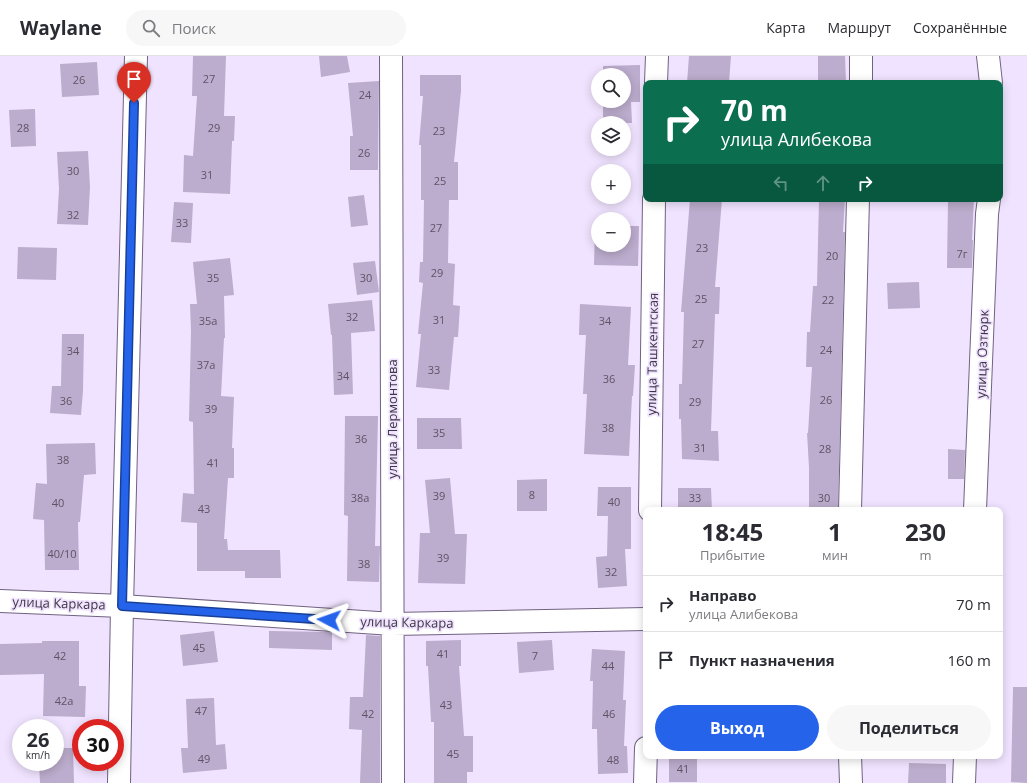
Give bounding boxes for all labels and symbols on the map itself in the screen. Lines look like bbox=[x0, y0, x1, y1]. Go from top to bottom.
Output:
pin bbox=[117, 62, 151, 103]
house number: 27 bbox=[203, 71, 215, 86]
house number: 26 bbox=[73, 72, 85, 87]
house number: 24 bbox=[359, 87, 372, 102]
house number: 28 bbox=[17, 120, 29, 135]
house number: 29 bbox=[208, 120, 220, 135]
house number: 23 bbox=[433, 123, 445, 138]
house number: 26 bbox=[358, 145, 370, 160]
house number: 30 bbox=[67, 163, 79, 178]
house number: 31 bbox=[201, 167, 213, 182]
house number: 25 bbox=[434, 173, 446, 188]
house number: 32 bbox=[67, 207, 79, 222]
house number: 33 bbox=[176, 215, 188, 230]
house number: 27 bbox=[430, 220, 442, 235]
house number: 23 bbox=[696, 240, 708, 255]
house number: 7г bbox=[956, 246, 968, 261]
house number: 20 bbox=[826, 248, 838, 263]
house number: 29 bbox=[431, 265, 443, 280]
house number: 35 bbox=[207, 270, 219, 285]
house number: 30 bbox=[360, 270, 372, 285]
house number: 25 bbox=[695, 291, 707, 306]
house number: 22 bbox=[822, 292, 834, 307]
street label: улица Ташкентская bbox=[642, 293, 662, 415]
house number: 32 bbox=[346, 309, 358, 324]
street label: улица Озтюрк bbox=[971, 309, 993, 399]
house number: 31 bbox=[433, 312, 445, 327]
house number: 35а bbox=[199, 313, 217, 328]
house number: 34 bbox=[599, 313, 612, 328]
house number: 27 bbox=[692, 336, 704, 351]
house number: 24 bbox=[820, 342, 833, 357]
house number: 34 bbox=[67, 343, 80, 358]
house number: 37а bbox=[197, 357, 215, 372]
street label: улица Лермонтова bbox=[383, 359, 401, 479]
house number: 33 bbox=[428, 362, 440, 377]
house number: 34 bbox=[337, 368, 350, 383]
house number: 36 bbox=[603, 371, 615, 386]
house number: 26 bbox=[820, 392, 832, 407]
house number: 36 bbox=[60, 393, 72, 408]
house number: 29 bbox=[689, 394, 701, 409]
house number: 39 bbox=[205, 401, 217, 416]
house number: 38 bbox=[602, 420, 614, 435]
house number: 35 bbox=[433, 425, 445, 440]
house number: 36 bbox=[355, 431, 367, 446]
house number: 31 bbox=[694, 440, 706, 455]
house number: 28 bbox=[819, 441, 831, 456]
house number: 38 bbox=[57, 452, 69, 467]
house number: 41 bbox=[207, 455, 219, 470]
house number: 8 bbox=[529, 487, 535, 502]
house number: 39 bbox=[433, 488, 445, 503]
house number: 38а bbox=[351, 490, 369, 505]
house number: 33 bbox=[689, 490, 701, 505]
house number: 30 bbox=[818, 490, 830, 505]
house number: 40 bbox=[608, 494, 620, 509]
house number: 40 bbox=[52, 495, 64, 510]
house number: 43 bbox=[198, 501, 210, 516]
house number: 40/10 bbox=[47, 546, 77, 561]
house number: 39 bbox=[437, 550, 449, 565]
house number: 38 bbox=[358, 556, 370, 571]
house number: 32 bbox=[605, 564, 617, 579]
street label: улица Каркара bbox=[12, 592, 106, 614]
position arrow bbox=[308, 599, 350, 641]
street label: улица Каркара bbox=[360, 612, 454, 632]
house number: 45 bbox=[193, 640, 205, 655]
house number: 41 bbox=[437, 646, 449, 661]
house number: 42 bbox=[54, 648, 66, 663]
house number: 7 bbox=[532, 648, 538, 663]
house number: 44 bbox=[602, 658, 615, 673]
house number: 42а bbox=[55, 693, 73, 708]
house number: 43 bbox=[440, 697, 452, 712]
house number: 47 bbox=[195, 703, 207, 718]
house number: 42 bbox=[362, 706, 374, 721]
house number: 46 bbox=[603, 706, 615, 721]
speed limit sign: 30 bbox=[72, 719, 124, 771]
house number: 45 bbox=[447, 746, 459, 761]
house number: 49 bbox=[198, 751, 210, 766]
house number: 48 bbox=[607, 752, 619, 767]
house number: 41 bbox=[677, 761, 689, 776]

